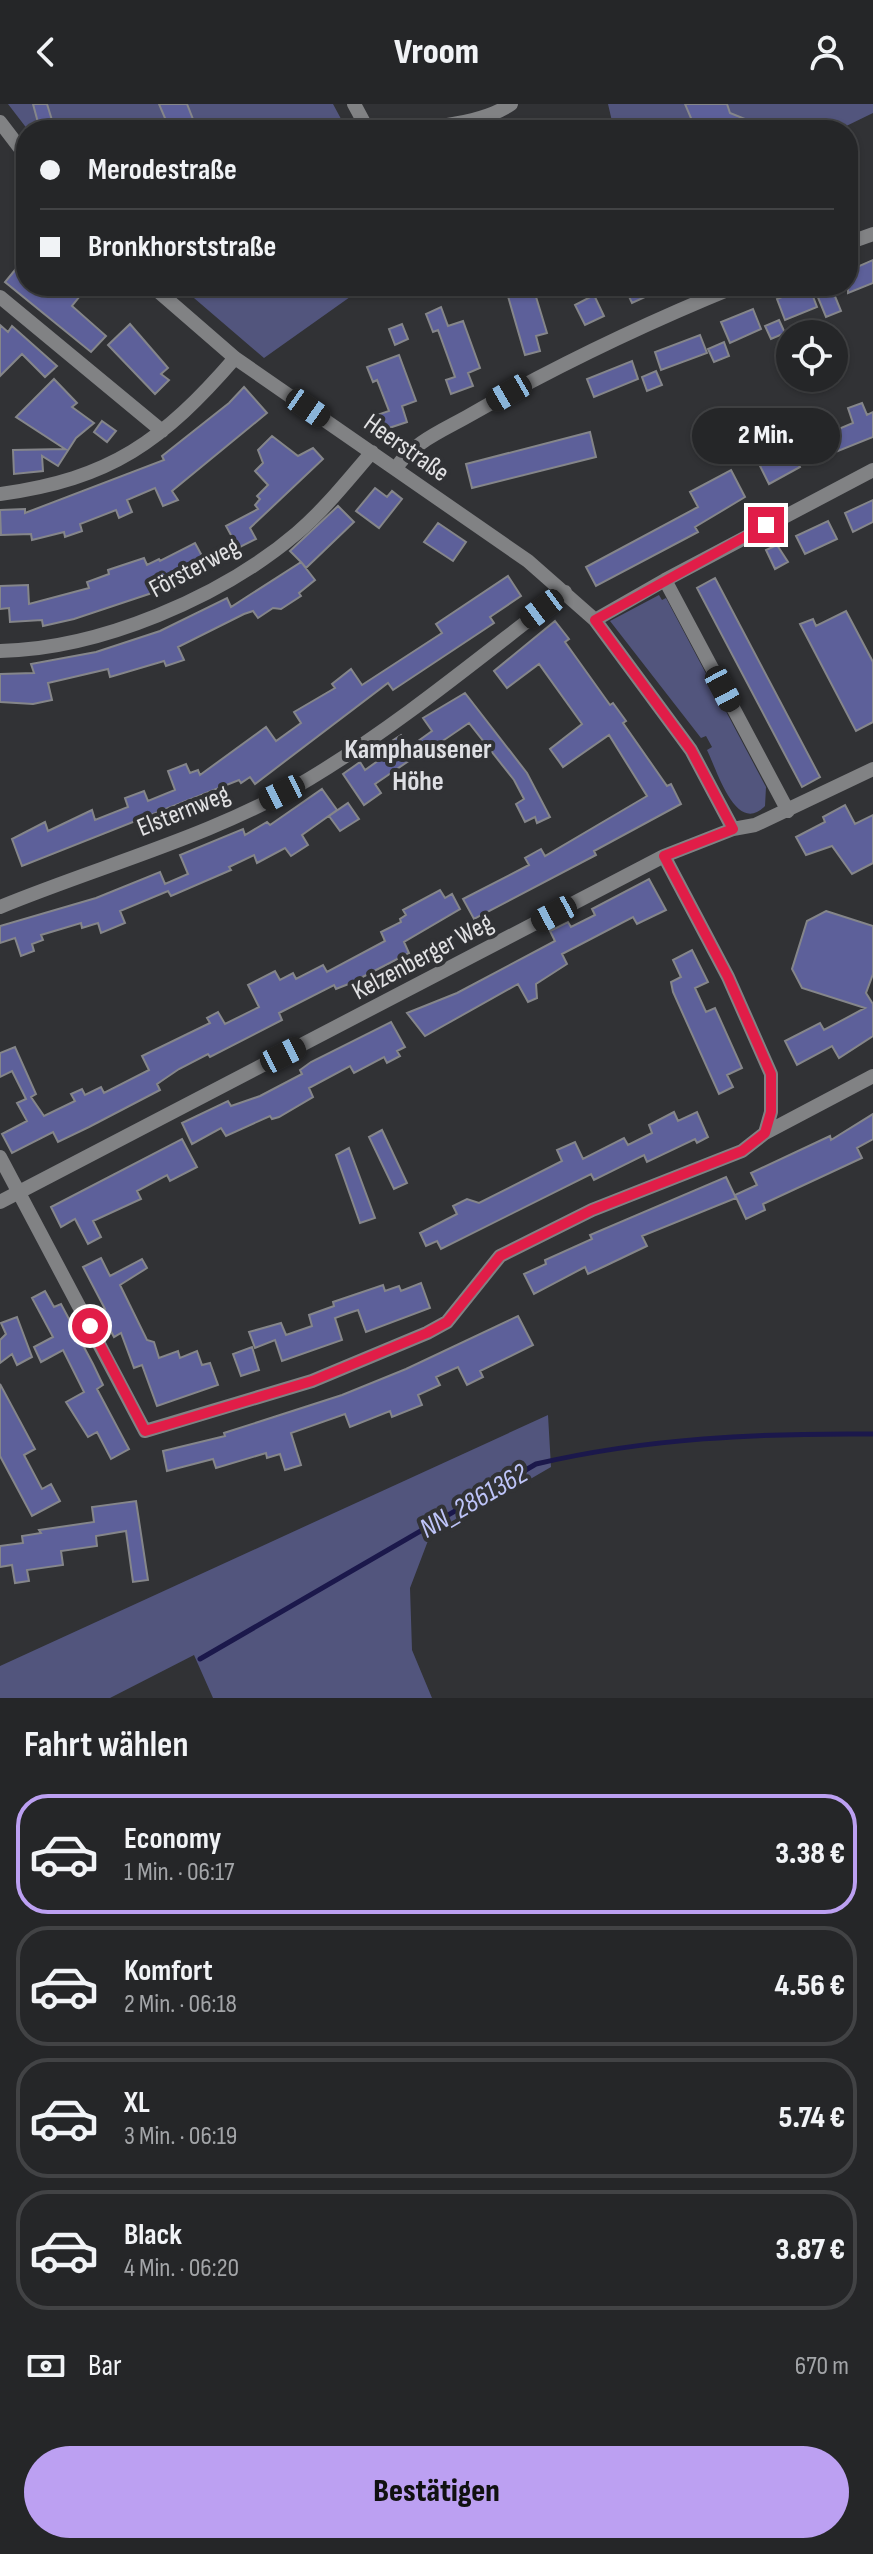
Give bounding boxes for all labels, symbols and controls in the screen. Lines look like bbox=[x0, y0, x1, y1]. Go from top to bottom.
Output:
icon: back bbox=[24, 30, 68, 74]
icon: person bbox=[805, 30, 849, 74]
text: Vroom bbox=[394, 31, 479, 74]
text: Merodestraße bbox=[88, 152, 237, 188]
text: Bronkhorststraße bbox=[88, 229, 276, 265]
map controls bbox=[776, 320, 848, 392]
button: locate bbox=[776, 320, 848, 392]
car bbox=[482, 371, 536, 415]
car bbox=[281, 384, 335, 432]
street label: Heerstraße bbox=[358, 408, 455, 489]
callout: 2 Min. bbox=[692, 409, 840, 465]
text: 2 Min. bbox=[738, 420, 794, 451]
route end bbox=[748, 507, 784, 543]
street label: Försterweg bbox=[144, 532, 245, 605]
car bbox=[516, 585, 568, 633]
car bbox=[701, 662, 745, 716]
district label: Kamphausener Höhe bbox=[344, 733, 492, 798]
car bbox=[255, 772, 309, 814]
street label: Elsternweg bbox=[133, 779, 234, 844]
car bbox=[527, 892, 581, 936]
street label: Kelzenberger Weg bbox=[347, 907, 498, 1007]
car bbox=[256, 1033, 310, 1077]
route start bbox=[72, 1308, 108, 1344]
water label: NN_2861362 bbox=[414, 1457, 534, 1545]
text: Fahrt wählen bbox=[24, 1724, 188, 1767]
icon: car bbox=[28, 1818, 100, 1890]
text: Economy bbox=[124, 1821, 221, 1857]
text: 3.38 € bbox=[775, 1836, 845, 1872]
text: 1 Min. · 06:17 bbox=[124, 1857, 234, 1888]
icon: car bbox=[28, 1950, 100, 2022]
text: Komfort bbox=[124, 1953, 213, 1989]
text: 4.56 € bbox=[775, 1968, 845, 2004]
text: 2 Min. · 06:18 bbox=[124, 1989, 237, 2020]
icon: car bbox=[28, 2082, 100, 2154]
text: XL bbox=[124, 2085, 150, 2121]
text: 5.74 € bbox=[779, 2100, 845, 2136]
text: 3 Min. · 06:19 bbox=[124, 2121, 237, 2152]
icon: car bbox=[28, 2214, 100, 2286]
text: Black bbox=[124, 2217, 182, 2253]
text: 3.87 € bbox=[776, 2232, 845, 2268]
text: 4 Min. · 06:20 bbox=[124, 2253, 239, 2284]
icon: cash bbox=[24, 2344, 68, 2388]
text: Bar bbox=[88, 2348, 122, 2384]
text: 670 m bbox=[795, 2351, 849, 2382]
button: Bestätigen bbox=[24, 2446, 849, 2538]

